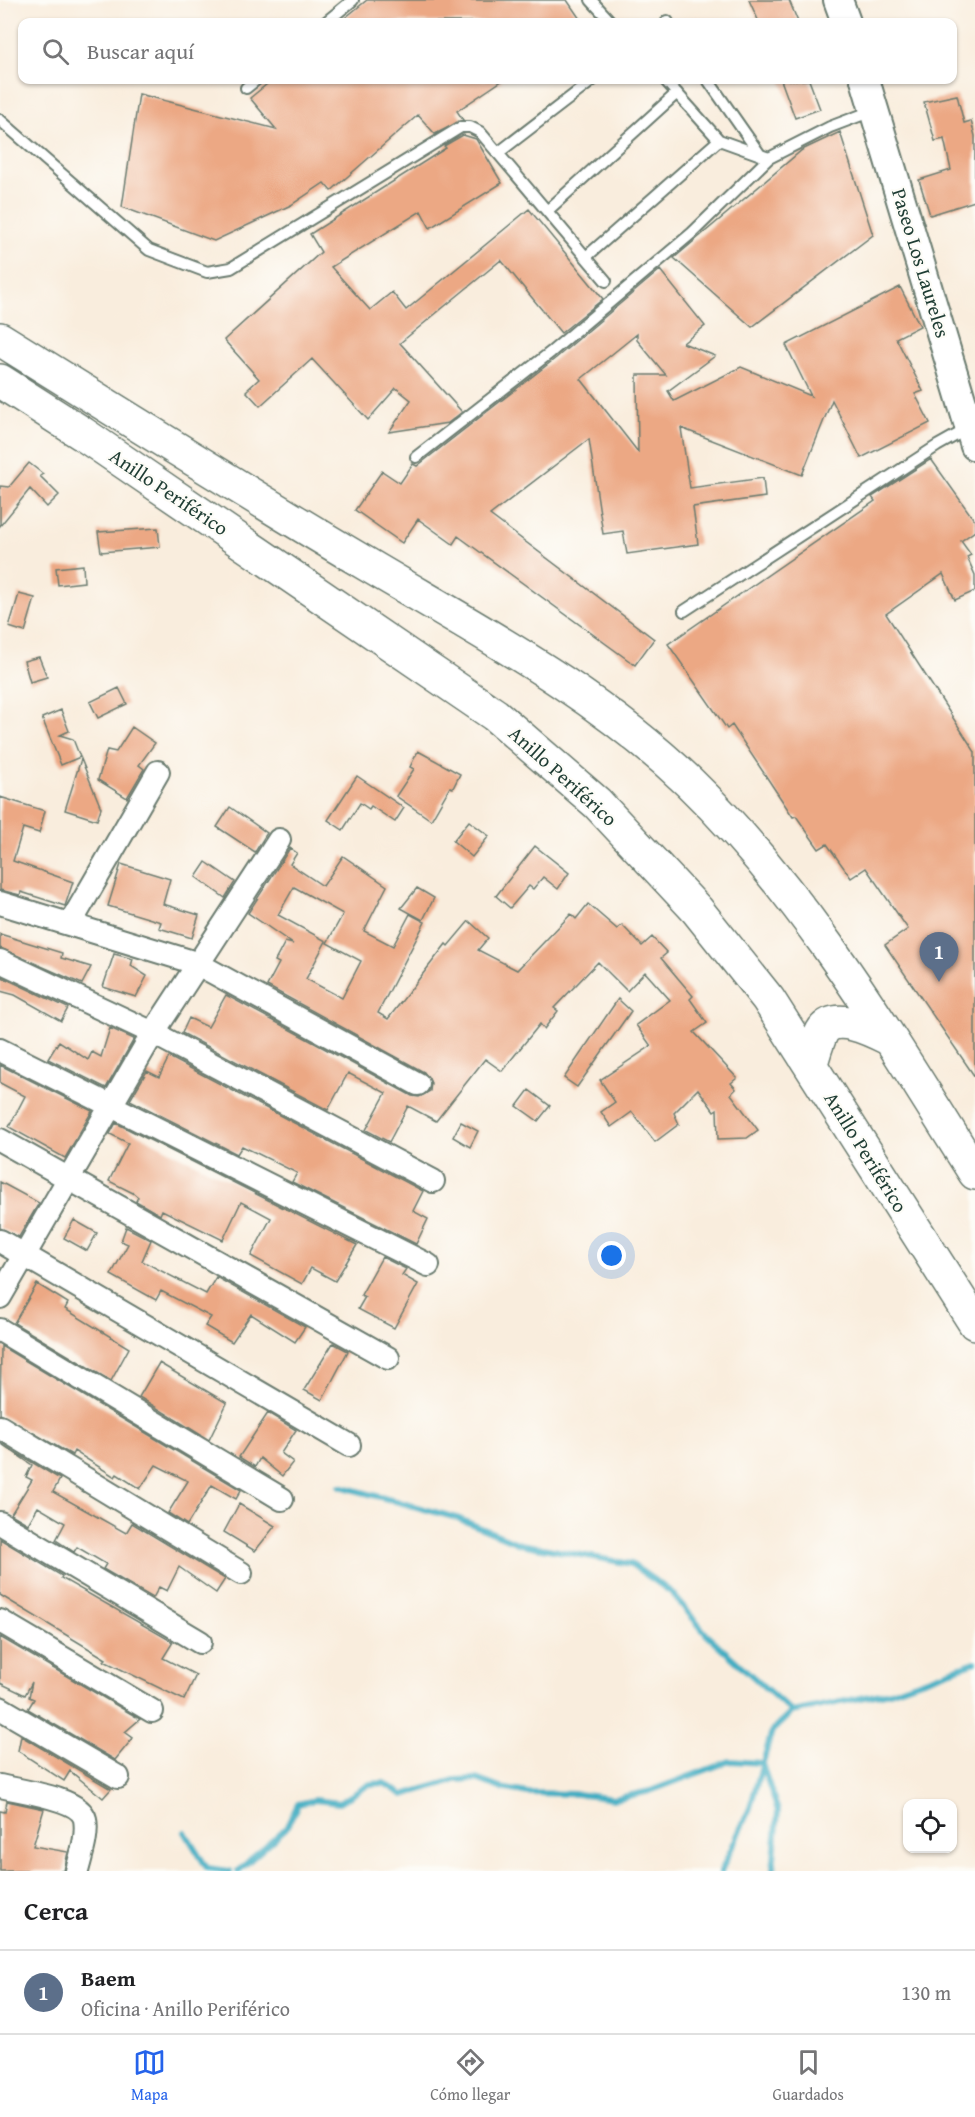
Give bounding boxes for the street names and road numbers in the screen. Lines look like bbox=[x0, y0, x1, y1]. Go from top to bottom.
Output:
street label: Paseo Los Laureles bbox=[885, 185, 958, 341]
street label: Anillo Periférico bbox=[104, 441, 234, 542]
street label: Anillo Periférico bbox=[503, 719, 624, 832]
street label: Anillo Periférico bbox=[818, 1086, 915, 1218]

